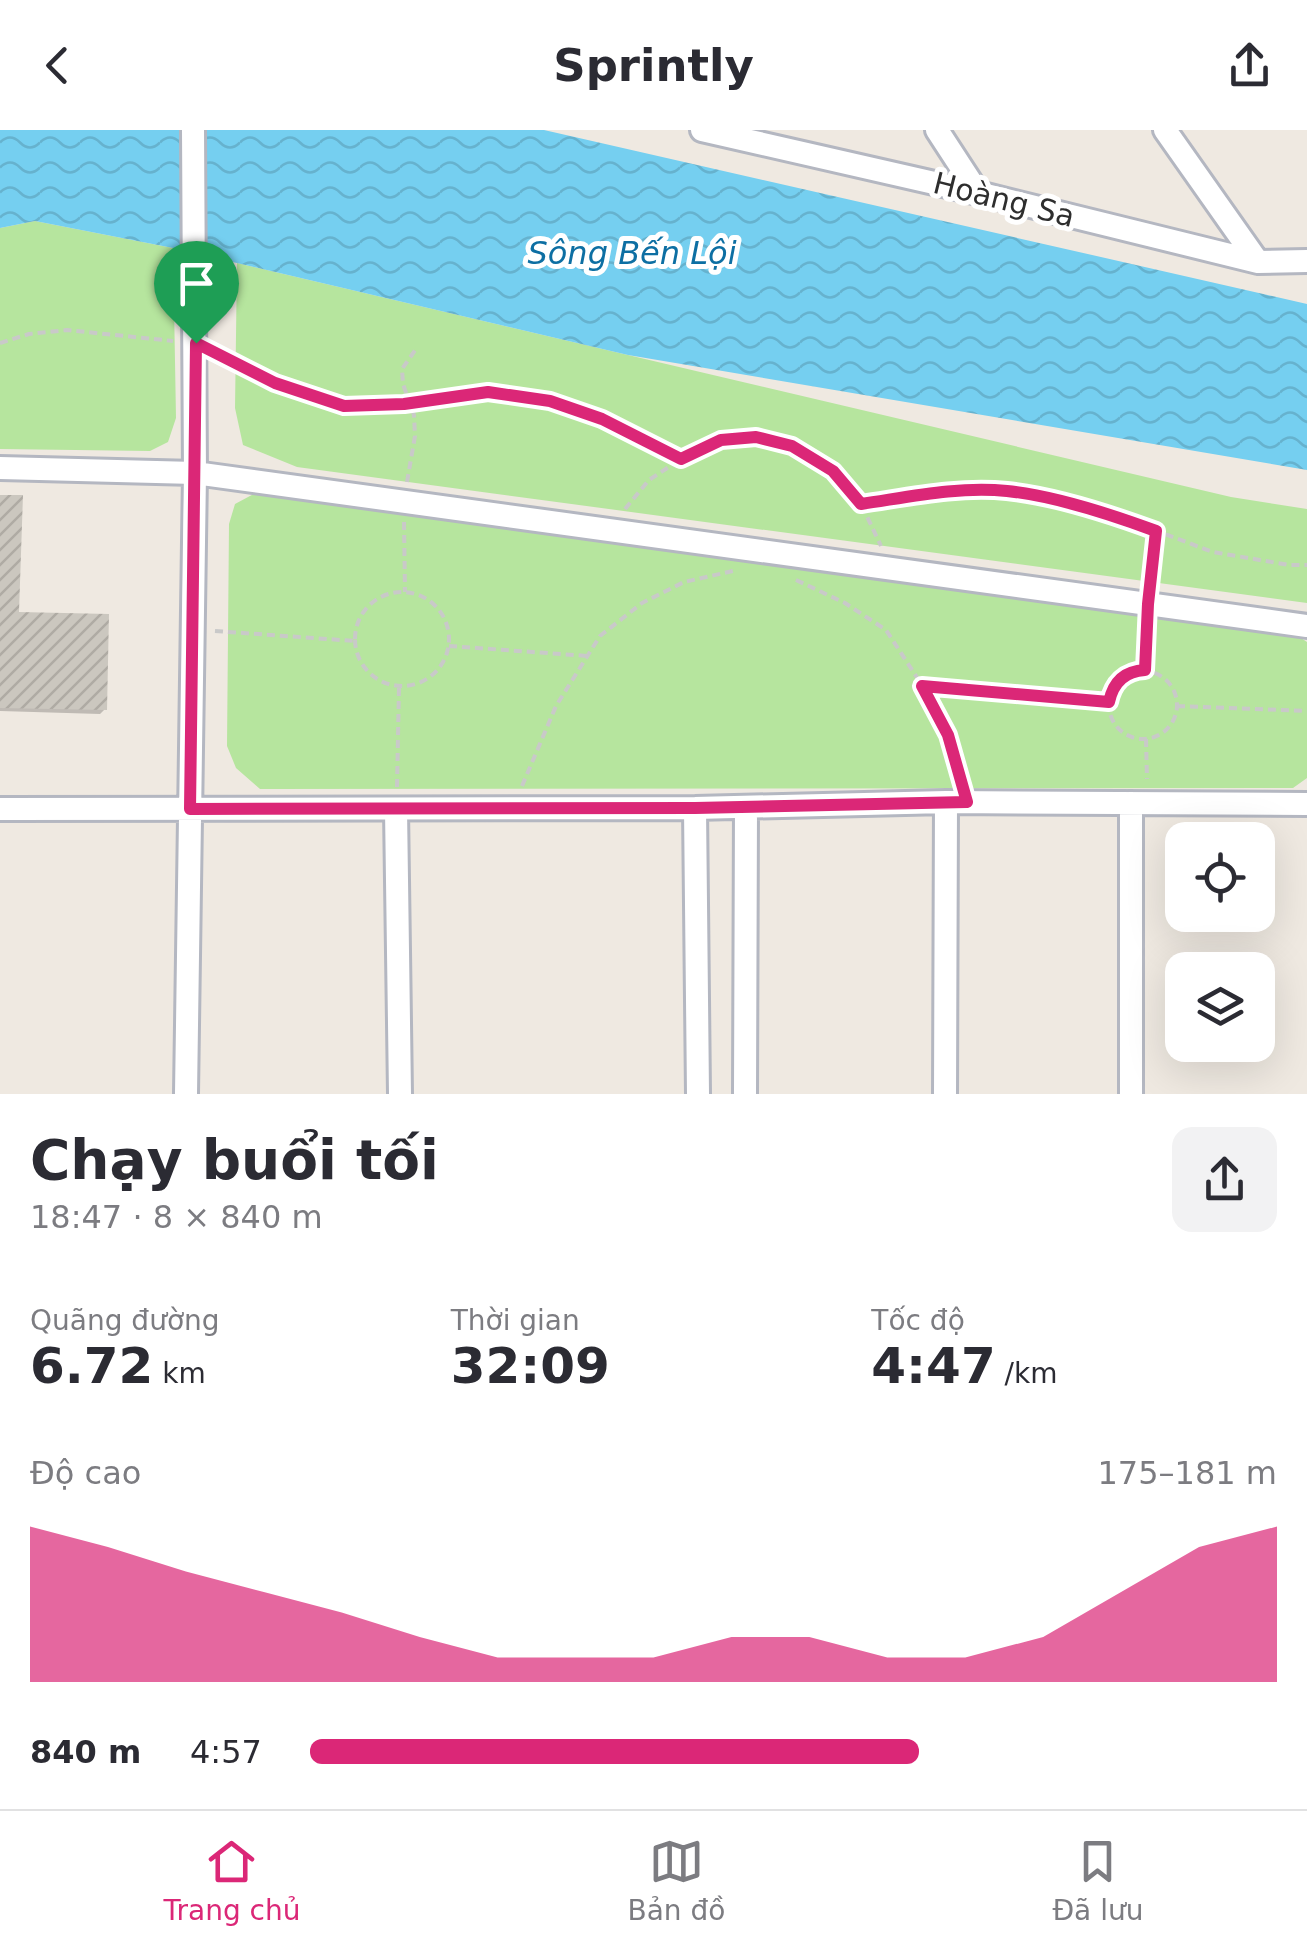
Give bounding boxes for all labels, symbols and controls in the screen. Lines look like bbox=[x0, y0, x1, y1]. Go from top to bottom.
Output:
icon: back bbox=[30, 38, 85, 93]
icon: share bbox=[1222, 38, 1277, 93]
text: Sprintly bbox=[553, 39, 754, 92]
street label: Hoàng Sa bbox=[930, 165, 1078, 234]
water label: Sông Bến Lội bbox=[527, 234, 737, 272]
pin bbox=[154, 241, 239, 344]
icon: arrive bbox=[169, 256, 224, 311]
map controls bbox=[1165, 822, 1275, 1062]
button: locate bbox=[1165, 822, 1275, 932]
button: layers bbox=[1165, 952, 1275, 1062]
button: share bbox=[1172, 1127, 1277, 1232]
text: Chạy buổi tối bbox=[30, 1128, 439, 1192]
text: 18:47 · 8 × 840 m bbox=[30, 1198, 323, 1236]
text: Quãng đường bbox=[30, 1304, 220, 1337]
text: Thời gian bbox=[451, 1304, 580, 1337]
text: Tốc độ bbox=[871, 1304, 965, 1337]
text: 6.72 bbox=[30, 1337, 153, 1395]
text: 32:09 bbox=[451, 1337, 610, 1395]
text: 4:47 bbox=[871, 1337, 996, 1395]
text: km bbox=[153, 1357, 206, 1390]
text: /km bbox=[996, 1357, 1058, 1390]
text: Độ cao bbox=[30, 1454, 141, 1492]
text: 175–181 m bbox=[1098, 1454, 1277, 1492]
text: 840 m bbox=[30, 1733, 141, 1771]
text: 4:57 bbox=[190, 1733, 262, 1771]
tab: Trang chủ bbox=[164, 1834, 300, 1927]
tab: Bản đồ bbox=[627, 1834, 725, 1927]
tab: Đã lưu bbox=[1052, 1834, 1143, 1927]

